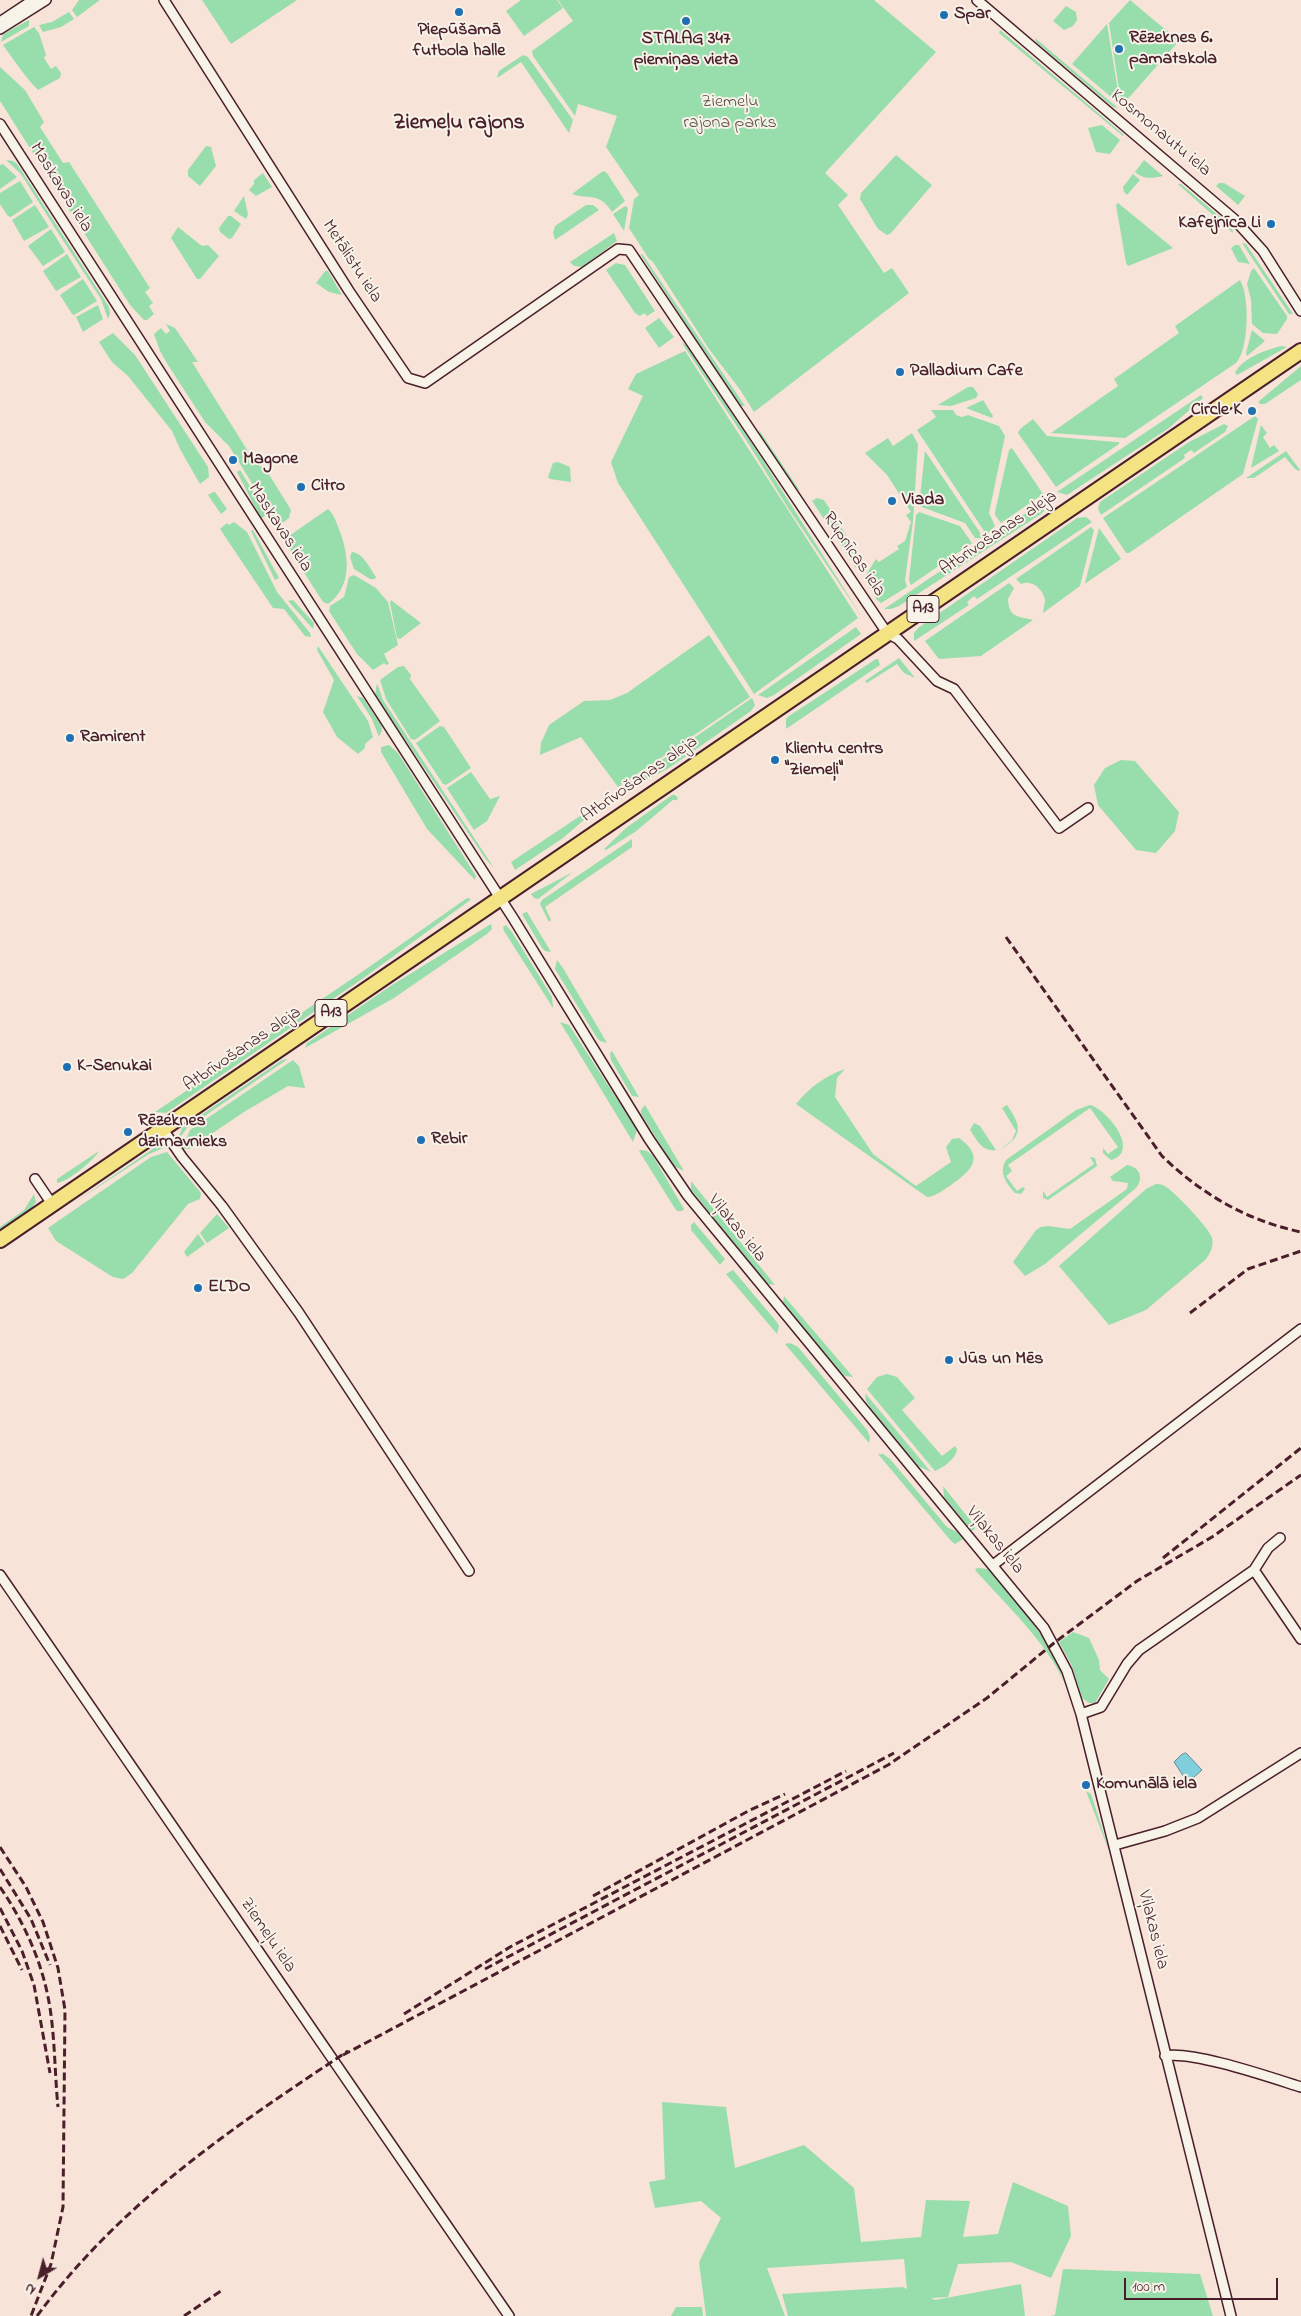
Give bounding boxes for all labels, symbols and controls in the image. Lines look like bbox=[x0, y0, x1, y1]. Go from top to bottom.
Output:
place label: Spar bbox=[954, 4, 991, 26]
marker: Piepūšamā futbola halle bbox=[453, 6, 465, 18]
marker: Spar bbox=[938, 9, 950, 21]
marker: STALAG 347 piemiņas vieta bbox=[680, 15, 692, 27]
place label: Piepūšamā futbola halle bbox=[413, 20, 505, 62]
place label: Rēzeknes 6. pamatskola bbox=[1129, 28, 1217, 70]
place label: STALAG 347 piemiņas vieta bbox=[634, 29, 738, 72]
marker: Rēzeknes 6. pamatskola bbox=[1113, 43, 1125, 55]
street label: Kosmonautu iela bbox=[1105, 86, 1215, 182]
park label: Ziemeļu rajona parks bbox=[683, 92, 777, 134]
district label: Ziemeļu rajons bbox=[393, 111, 525, 137]
street label: Maskavas iela bbox=[24, 139, 96, 237]
place label: Kafejnīca Li bbox=[1178, 213, 1261, 235]
street label: Metālistu iela bbox=[316, 217, 386, 307]
marker: Kafejnīca Li bbox=[1265, 218, 1277, 230]
place label: Palladium Cafe bbox=[910, 361, 1023, 383]
marker: Palladium Cafe bbox=[894, 366, 906, 378]
place label: Circle K bbox=[1191, 400, 1242, 422]
marker: Circle K bbox=[1246, 405, 1258, 417]
place label: Magone bbox=[243, 449, 298, 471]
marker: Magone bbox=[227, 454, 239, 466]
place label: Citro bbox=[311, 476, 345, 498]
street label: Maskavas iela bbox=[242, 479, 316, 577]
marker: Citro bbox=[295, 481, 307, 493]
street label: Atbrīvošanas aleja bbox=[936, 487, 1062, 581]
place label: Viada bbox=[902, 490, 944, 512]
marker: Viada bbox=[886, 495, 898, 507]
street label: Rūpnīcas iela bbox=[817, 509, 889, 601]
road number: A13 bbox=[907, 596, 939, 622]
place label: Ramirent bbox=[80, 727, 145, 749]
marker: Ramirent bbox=[64, 732, 76, 744]
street label: Atbrīvošanas aleja bbox=[578, 732, 702, 828]
place label: Klientu centrs "Ziemeļi" bbox=[785, 739, 883, 782]
marker: Klientu centrs "Ziemeļi" bbox=[769, 754, 781, 766]
road number: A13 bbox=[315, 1000, 347, 1026]
street label: Atbrīvošanas aleja bbox=[180, 1003, 306, 1097]
place label: K-Senukai bbox=[77, 1056, 152, 1078]
marker: K-Senukai bbox=[61, 1061, 73, 1073]
place label: Rēzeknes dzirnavnieks bbox=[138, 1111, 227, 1154]
marker: Rēzeknes dzirnavnieks bbox=[122, 1126, 134, 1138]
place label: Rebir bbox=[431, 1129, 467, 1151]
marker: Rebir bbox=[415, 1134, 427, 1146]
street label: Viļakas iela bbox=[702, 1191, 770, 1267]
place label: ELDO bbox=[208, 1277, 251, 1299]
marker: ELDO bbox=[192, 1282, 204, 1294]
place label: Jūs un Mēs bbox=[959, 1349, 1043, 1371]
marker: Jūs un Mēs bbox=[943, 1354, 955, 1366]
street label: Viļakas iela bbox=[960, 1503, 1028, 1579]
place label: Komunālā iela bbox=[1096, 1774, 1197, 1796]
marker: Komunālā iela bbox=[1080, 1779, 1092, 1791]
street label: Viļakas iela bbox=[1132, 1888, 1172, 1972]
street label: Ziemeļu iela bbox=[234, 1895, 300, 1977]
north arrow bbox=[15, 2251, 65, 2301]
scale bar bbox=[1126, 2268, 1280, 2300]
text: 100 m bbox=[1132, 2276, 1165, 2298]
text: N bbox=[21, 2277, 41, 2300]

